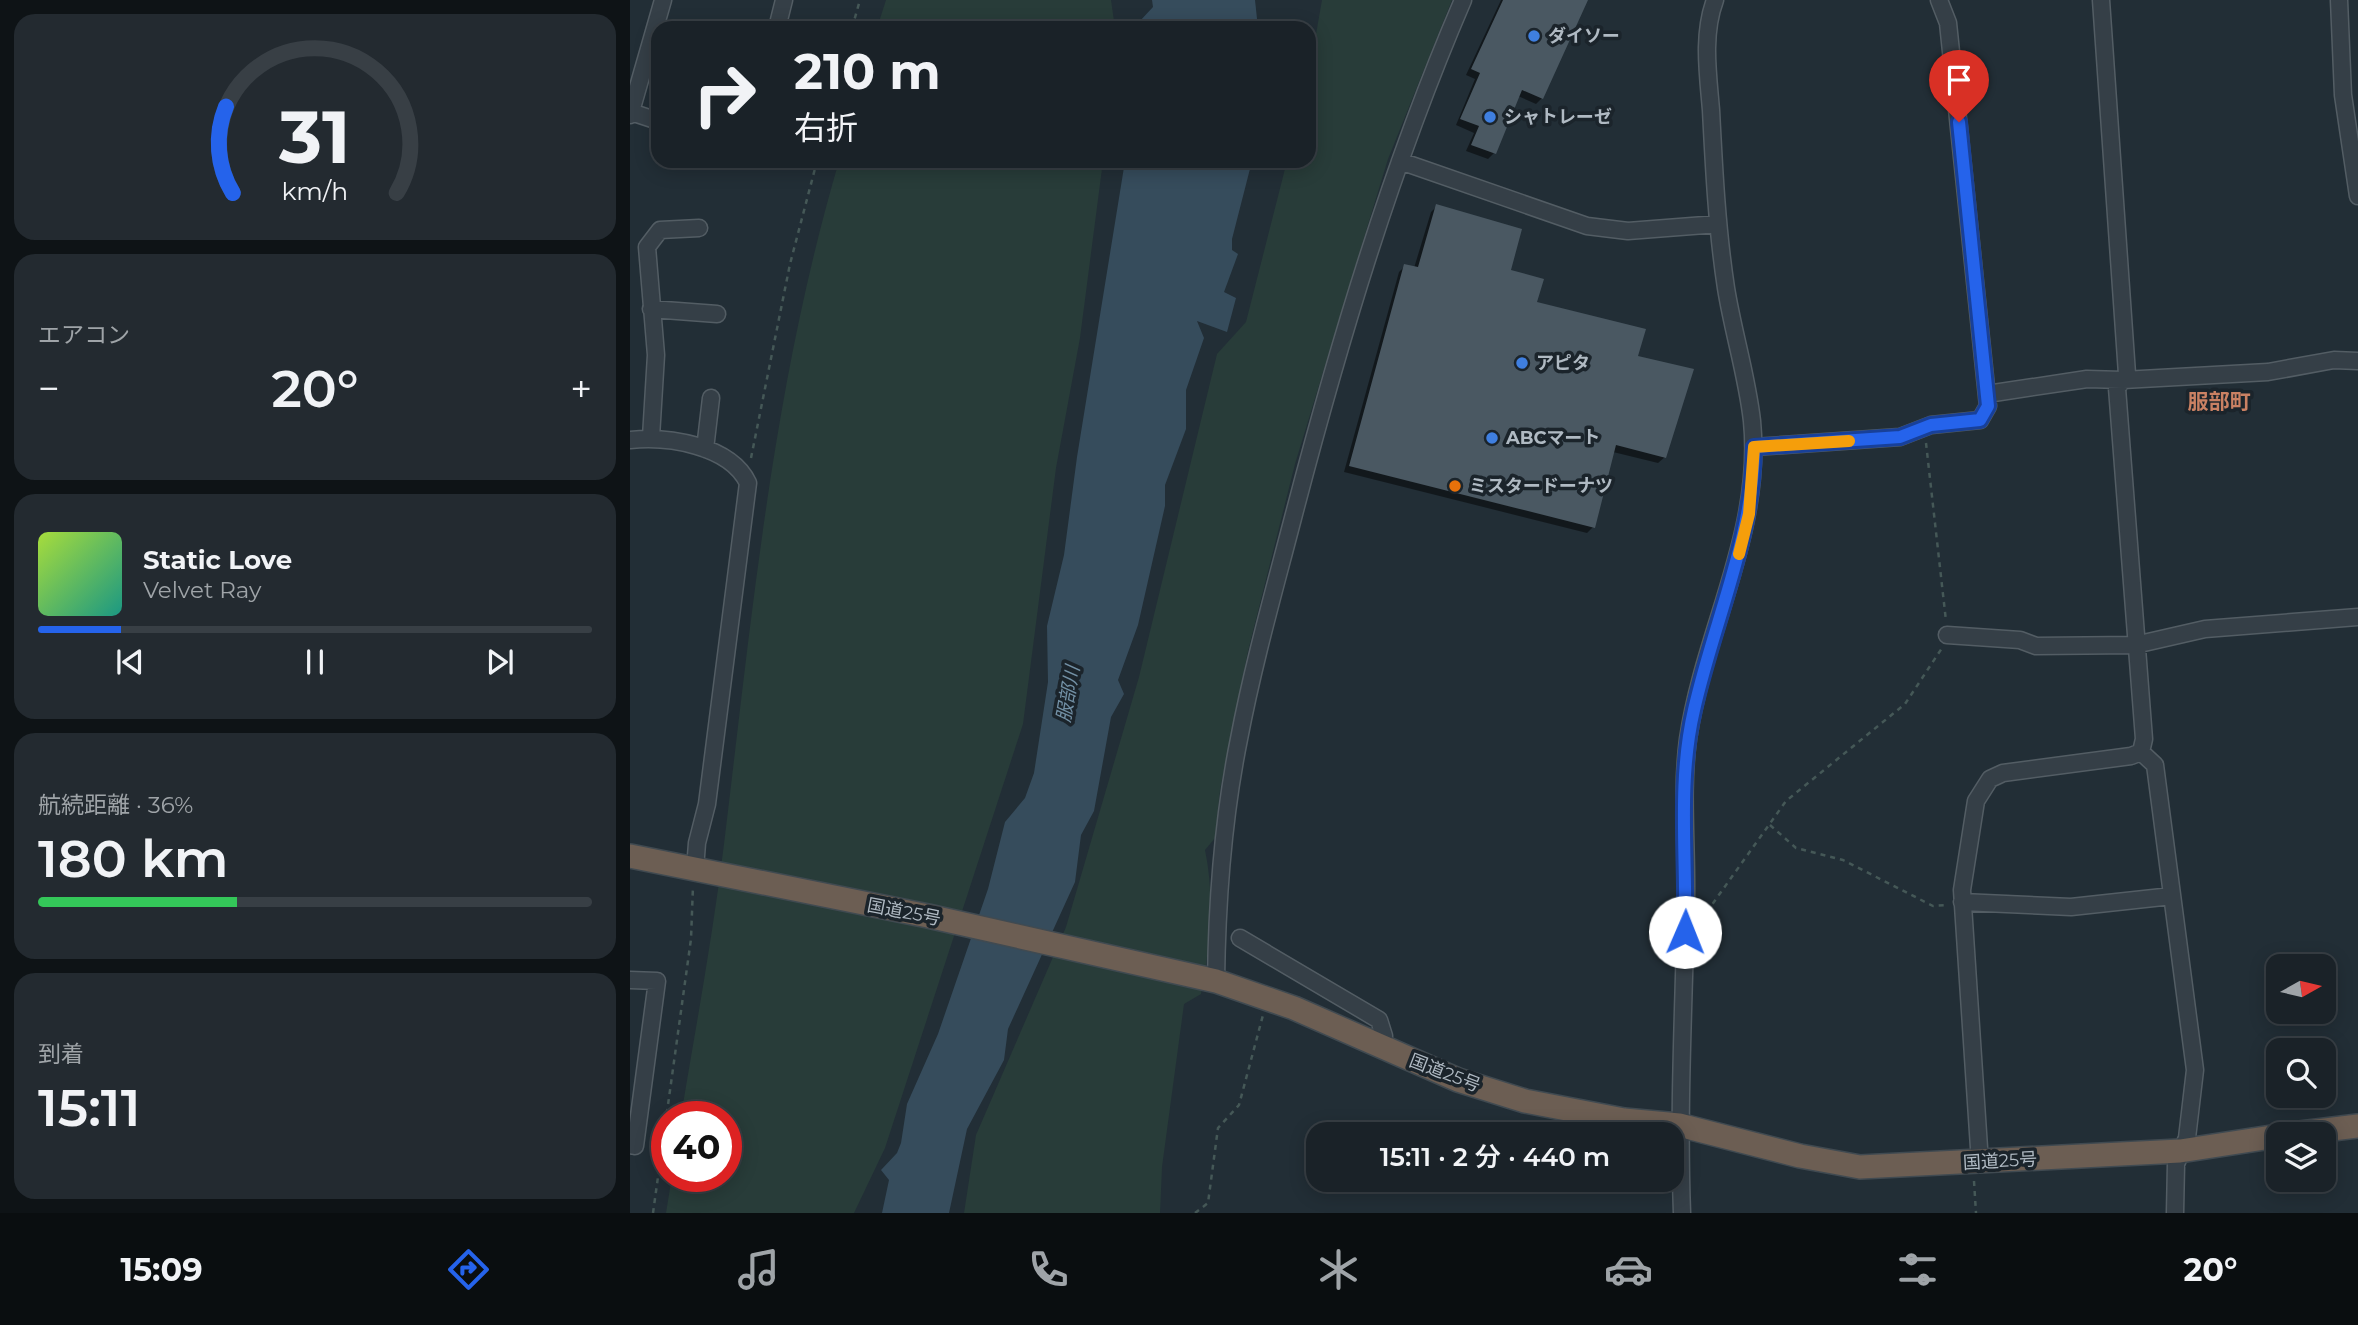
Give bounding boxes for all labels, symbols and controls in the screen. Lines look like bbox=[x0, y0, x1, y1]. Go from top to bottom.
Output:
place label: ダイソー bbox=[1548, 25, 1620, 47]
marker: ダイソー bbox=[1526, 28, 1542, 44]
text: 210 m bbox=[794, 42, 941, 101]
icon: right bbox=[679, 49, 770, 140]
pin bbox=[1929, 50, 1989, 122]
icon: arrive bbox=[1940, 61, 1978, 99]
text: 31 bbox=[278, 93, 351, 181]
place label: シャトレーゼ bbox=[1504, 106, 1612, 128]
text: 右折 bbox=[794, 108, 858, 147]
marker: シャトレーゼ bbox=[1482, 109, 1498, 125]
text: km/h bbox=[282, 176, 348, 206]
text: エアコン bbox=[38, 321, 130, 349]
place label: アピタ bbox=[1536, 352, 1590, 374]
marker: アピタ bbox=[1514, 355, 1530, 371]
text: 20° bbox=[271, 357, 359, 420]
text: − bbox=[38, 365, 60, 412]
text: + bbox=[570, 365, 592, 412]
district label: 服部町 bbox=[2188, 389, 2251, 414]
place label: ABCマート bbox=[1505, 427, 1601, 449]
marker: ABCマート bbox=[1484, 430, 1500, 446]
place label: ミスタードーナツ bbox=[1469, 475, 1613, 497]
marker: ミスタードーナツ bbox=[1447, 478, 1463, 494]
text: Static Love bbox=[143, 544, 292, 576]
text: Velvet Ray bbox=[143, 576, 261, 604]
icon: previous bbox=[111, 643, 149, 681]
icon: pause bbox=[296, 643, 334, 681]
icon: next bbox=[481, 643, 519, 681]
water label: 服部川 bbox=[1052, 662, 1085, 724]
text: 航続距離 · 36% bbox=[38, 791, 193, 819]
text: 180 km bbox=[38, 827, 229, 890]
street label: 国道25号 bbox=[865, 894, 943, 930]
position arrow bbox=[1648, 895, 1722, 969]
north arrow bbox=[2266, 954, 2336, 1024]
map controls bbox=[2266, 954, 2336, 1192]
button: search bbox=[2266, 1038, 2336, 1108]
text: 到着 bbox=[38, 1040, 84, 1068]
street label: 国道25号 bbox=[1406, 1049, 1484, 1097]
text: 15:11 bbox=[38, 1076, 141, 1139]
speed limit sign: 40 bbox=[651, 1101, 742, 1192]
button: layers bbox=[2266, 1122, 2336, 1192]
text: 15:11 · 2 分 · 440 m bbox=[1380, 1141, 1610, 1173]
street label: 国道25号 bbox=[1962, 1148, 2038, 1174]
icon: directions bbox=[444, 1245, 493, 1294]
icon: music bbox=[734, 1245, 783, 1294]
icon: phone bbox=[1024, 1245, 1073, 1294]
icon: climate bbox=[1314, 1245, 1363, 1294]
icon: car bbox=[1604, 1245, 1653, 1294]
icon: filters bbox=[1893, 1245, 1942, 1294]
text: 15:09 bbox=[120, 1250, 203, 1289]
text: 20° bbox=[2183, 1250, 2237, 1289]

